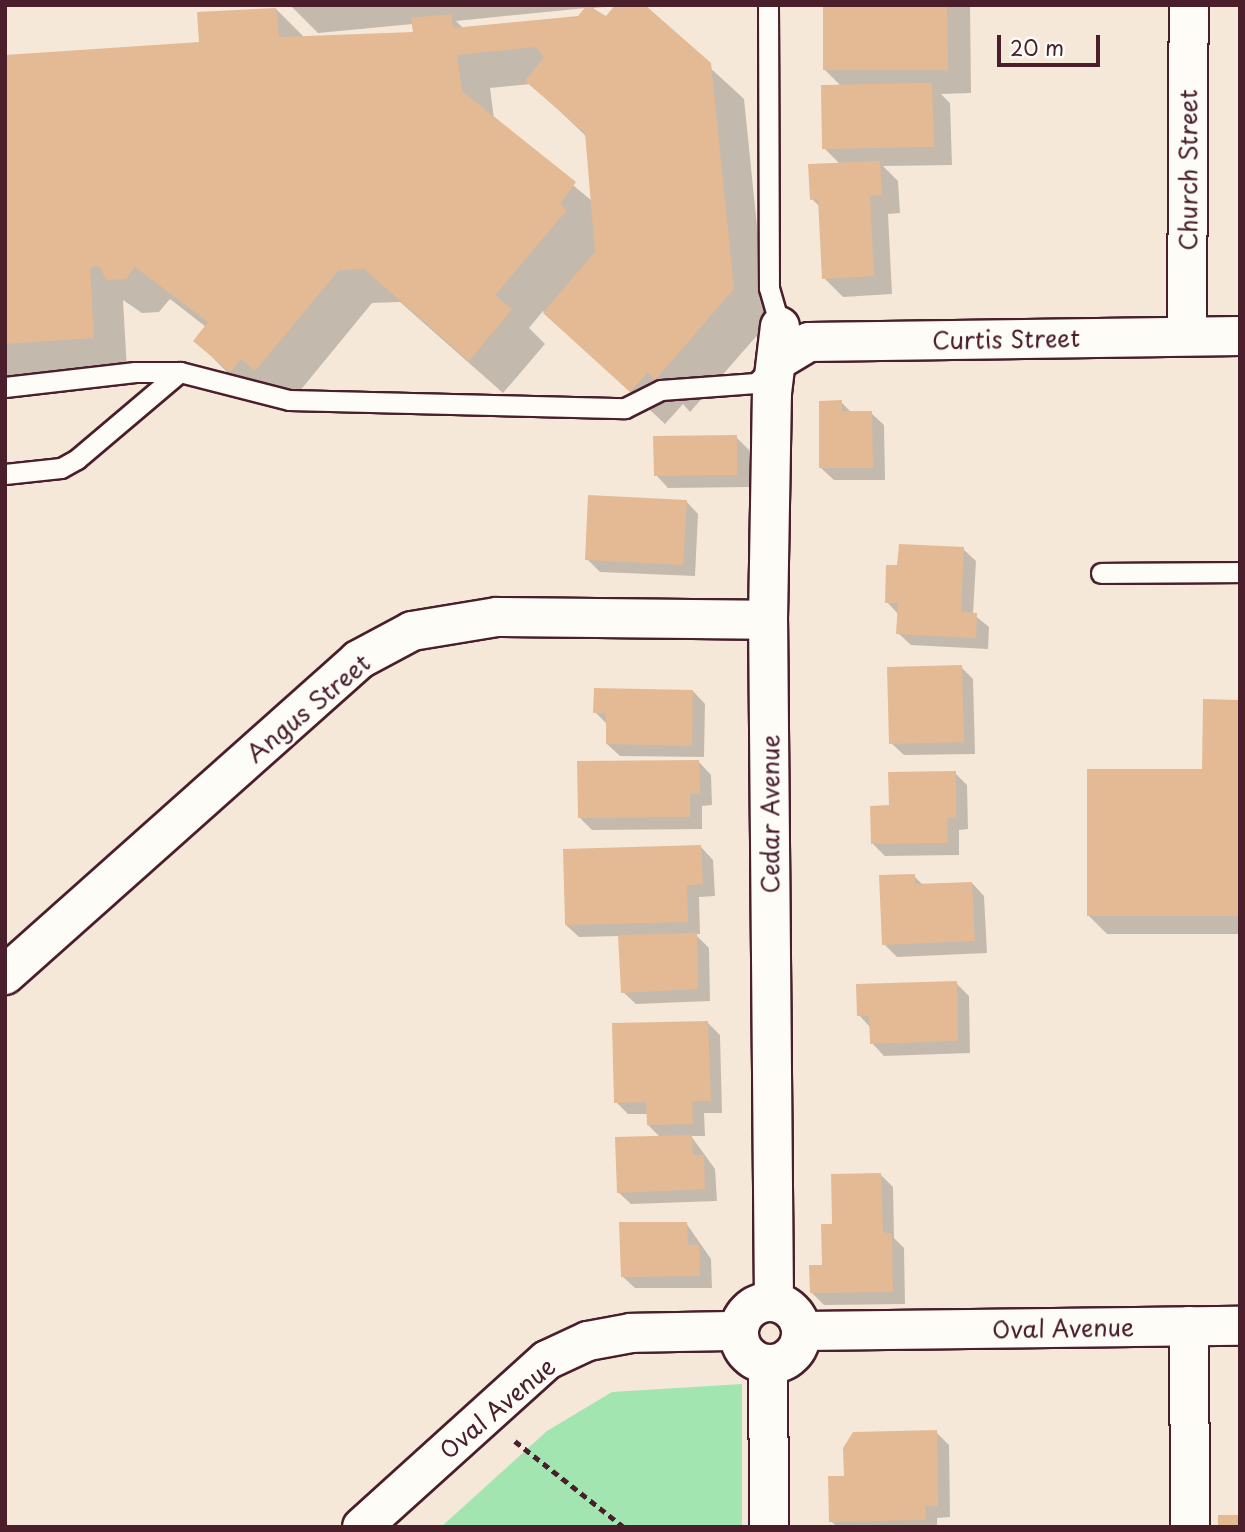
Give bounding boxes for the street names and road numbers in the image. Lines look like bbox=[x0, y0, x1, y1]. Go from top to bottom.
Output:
street label: Church Street bbox=[1174, 89, 1202, 251]
street label: Curtis Street bbox=[931, 323, 1081, 355]
street label: Angus Street bbox=[240, 648, 376, 768]
street label: Cedar Avenue bbox=[756, 734, 784, 894]
street label: Oval Avenue bbox=[992, 1312, 1134, 1344]
street label: Oval Avenue bbox=[433, 1351, 561, 1465]

